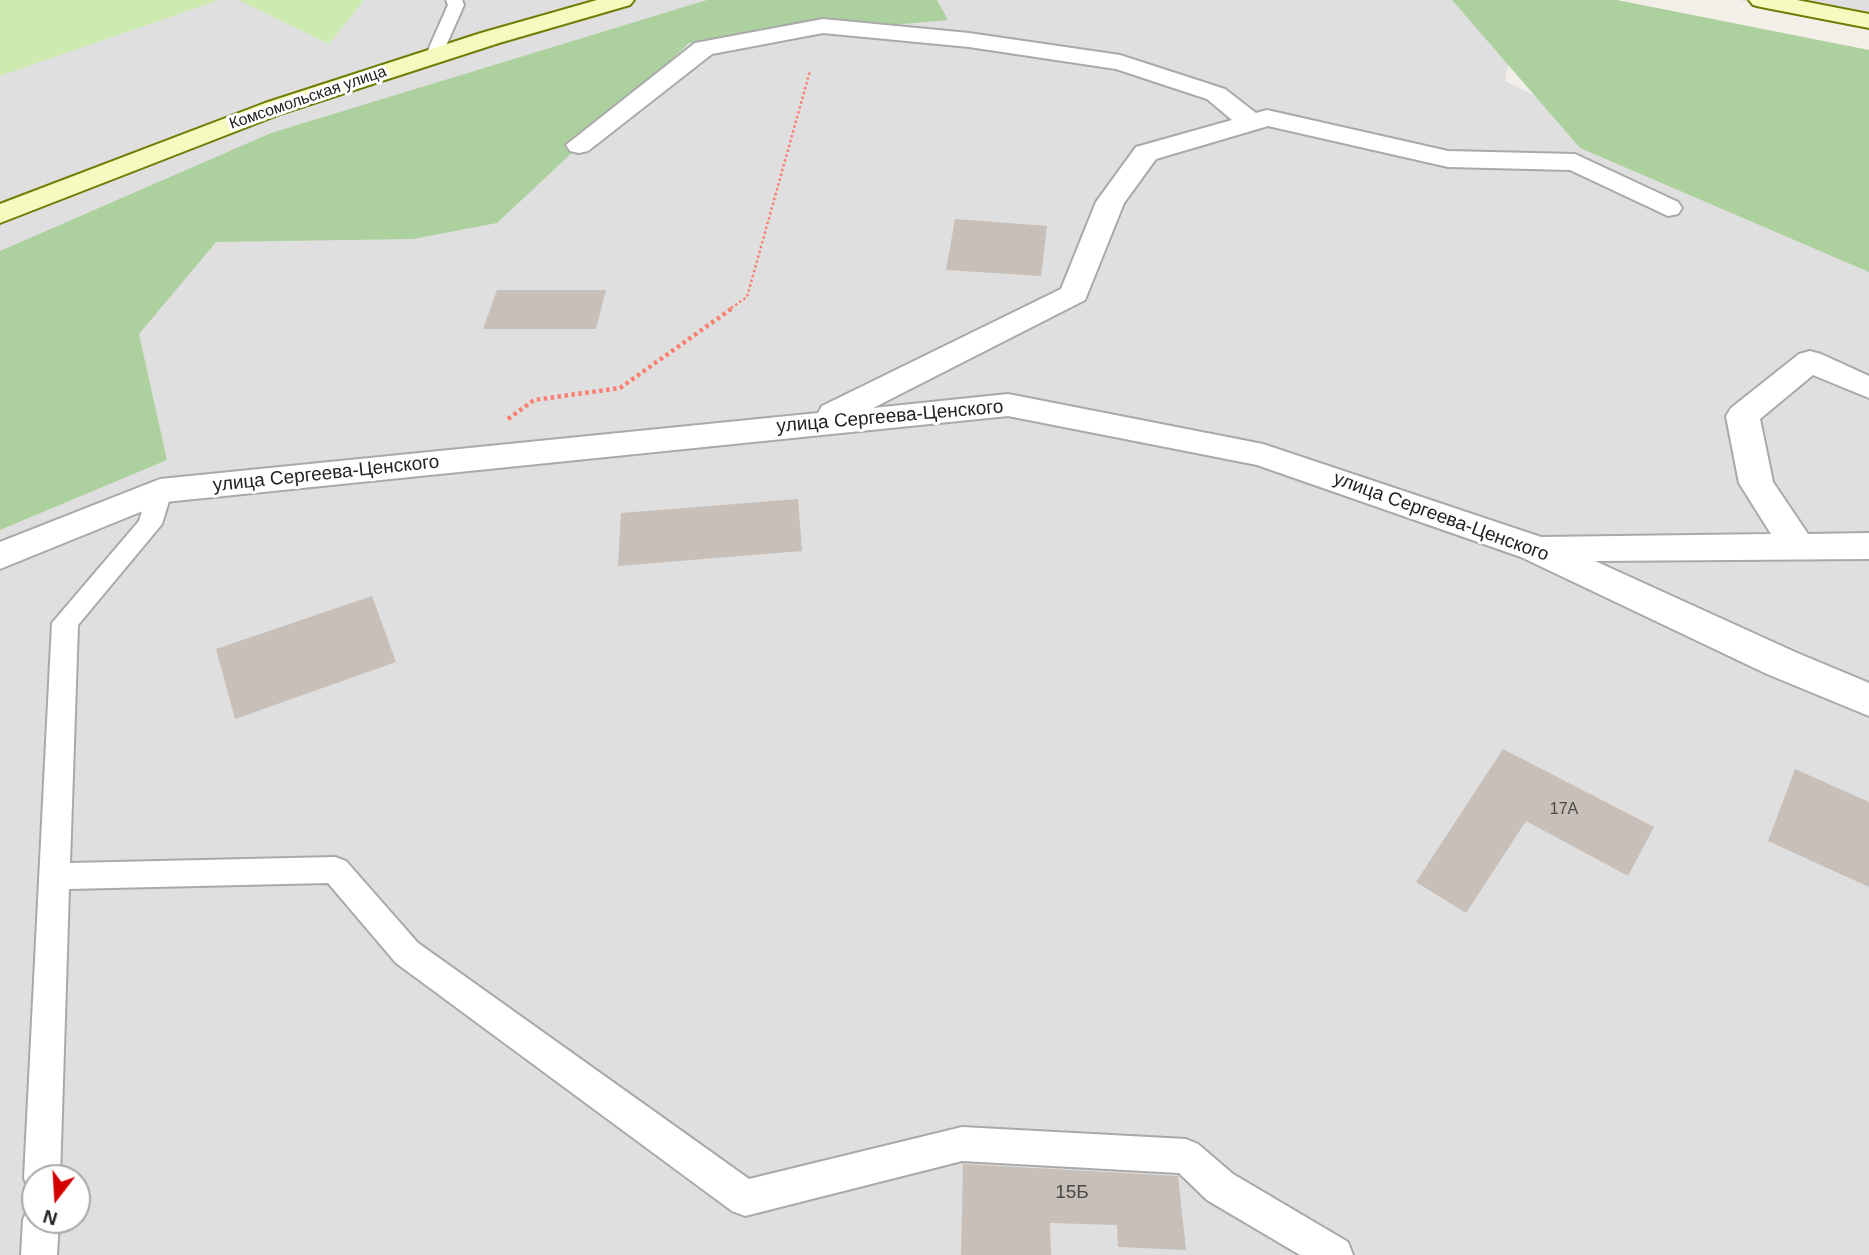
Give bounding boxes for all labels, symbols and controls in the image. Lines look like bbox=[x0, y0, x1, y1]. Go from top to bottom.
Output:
street label: Комсомольская улица bbox=[227, 62, 389, 134]
street label: улица Сергеева-Ценского bbox=[776, 396, 1004, 438]
street label: улица Сергеева-Ценского bbox=[212, 451, 440, 497]
street label: улица Сергеева-Ценского bbox=[1330, 467, 1552, 567]
house number: 17А bbox=[1550, 800, 1578, 820]
north arrow bbox=[21, 1164, 91, 1234]
house number: 15Б bbox=[1055, 1182, 1089, 1204]
text: N bbox=[41, 1206, 60, 1230]

